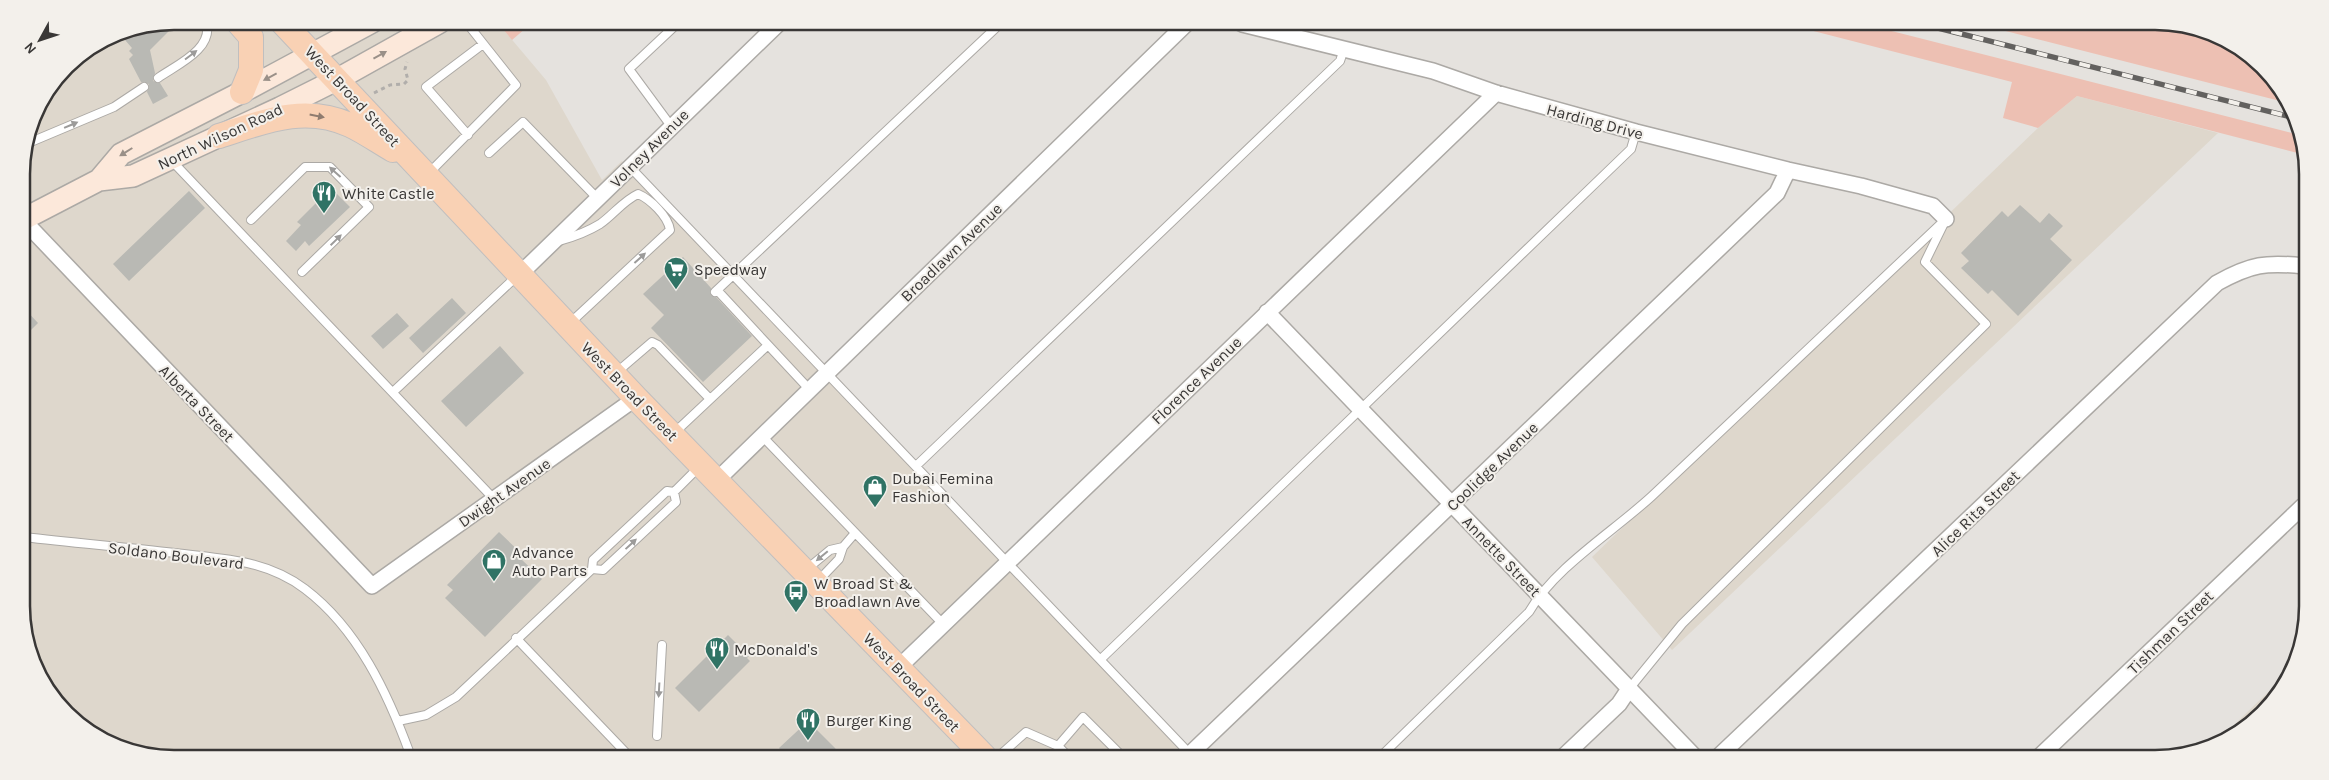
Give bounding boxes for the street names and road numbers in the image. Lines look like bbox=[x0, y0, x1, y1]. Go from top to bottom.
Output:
street label: West Broad Street bbox=[301, 42, 404, 151]
street label: North Wilson Road bbox=[155, 99, 286, 174]
street label: Harding Drive bbox=[1544, 99, 1645, 144]
street label: Volney Avenue bbox=[606, 105, 693, 192]
street label: Broadlawn Avenue bbox=[897, 199, 1006, 306]
street label: Florence Avenue bbox=[1147, 332, 1245, 428]
street label: West Broad Street bbox=[577, 338, 682, 445]
street label: Alberta Street bbox=[155, 361, 238, 446]
street label: Coolidge Avenue bbox=[1443, 418, 1542, 515]
street label: Dwight Avenue bbox=[455, 454, 554, 531]
street label: Alice Rita Street bbox=[1927, 466, 2024, 560]
street label: Annette Street bbox=[1458, 512, 1545, 601]
street label: Soldano Boulevard bbox=[107, 538, 245, 573]
street label: Tishman Street bbox=[2123, 587, 2217, 678]
street label: West Broad Street bbox=[859, 629, 964, 736]

